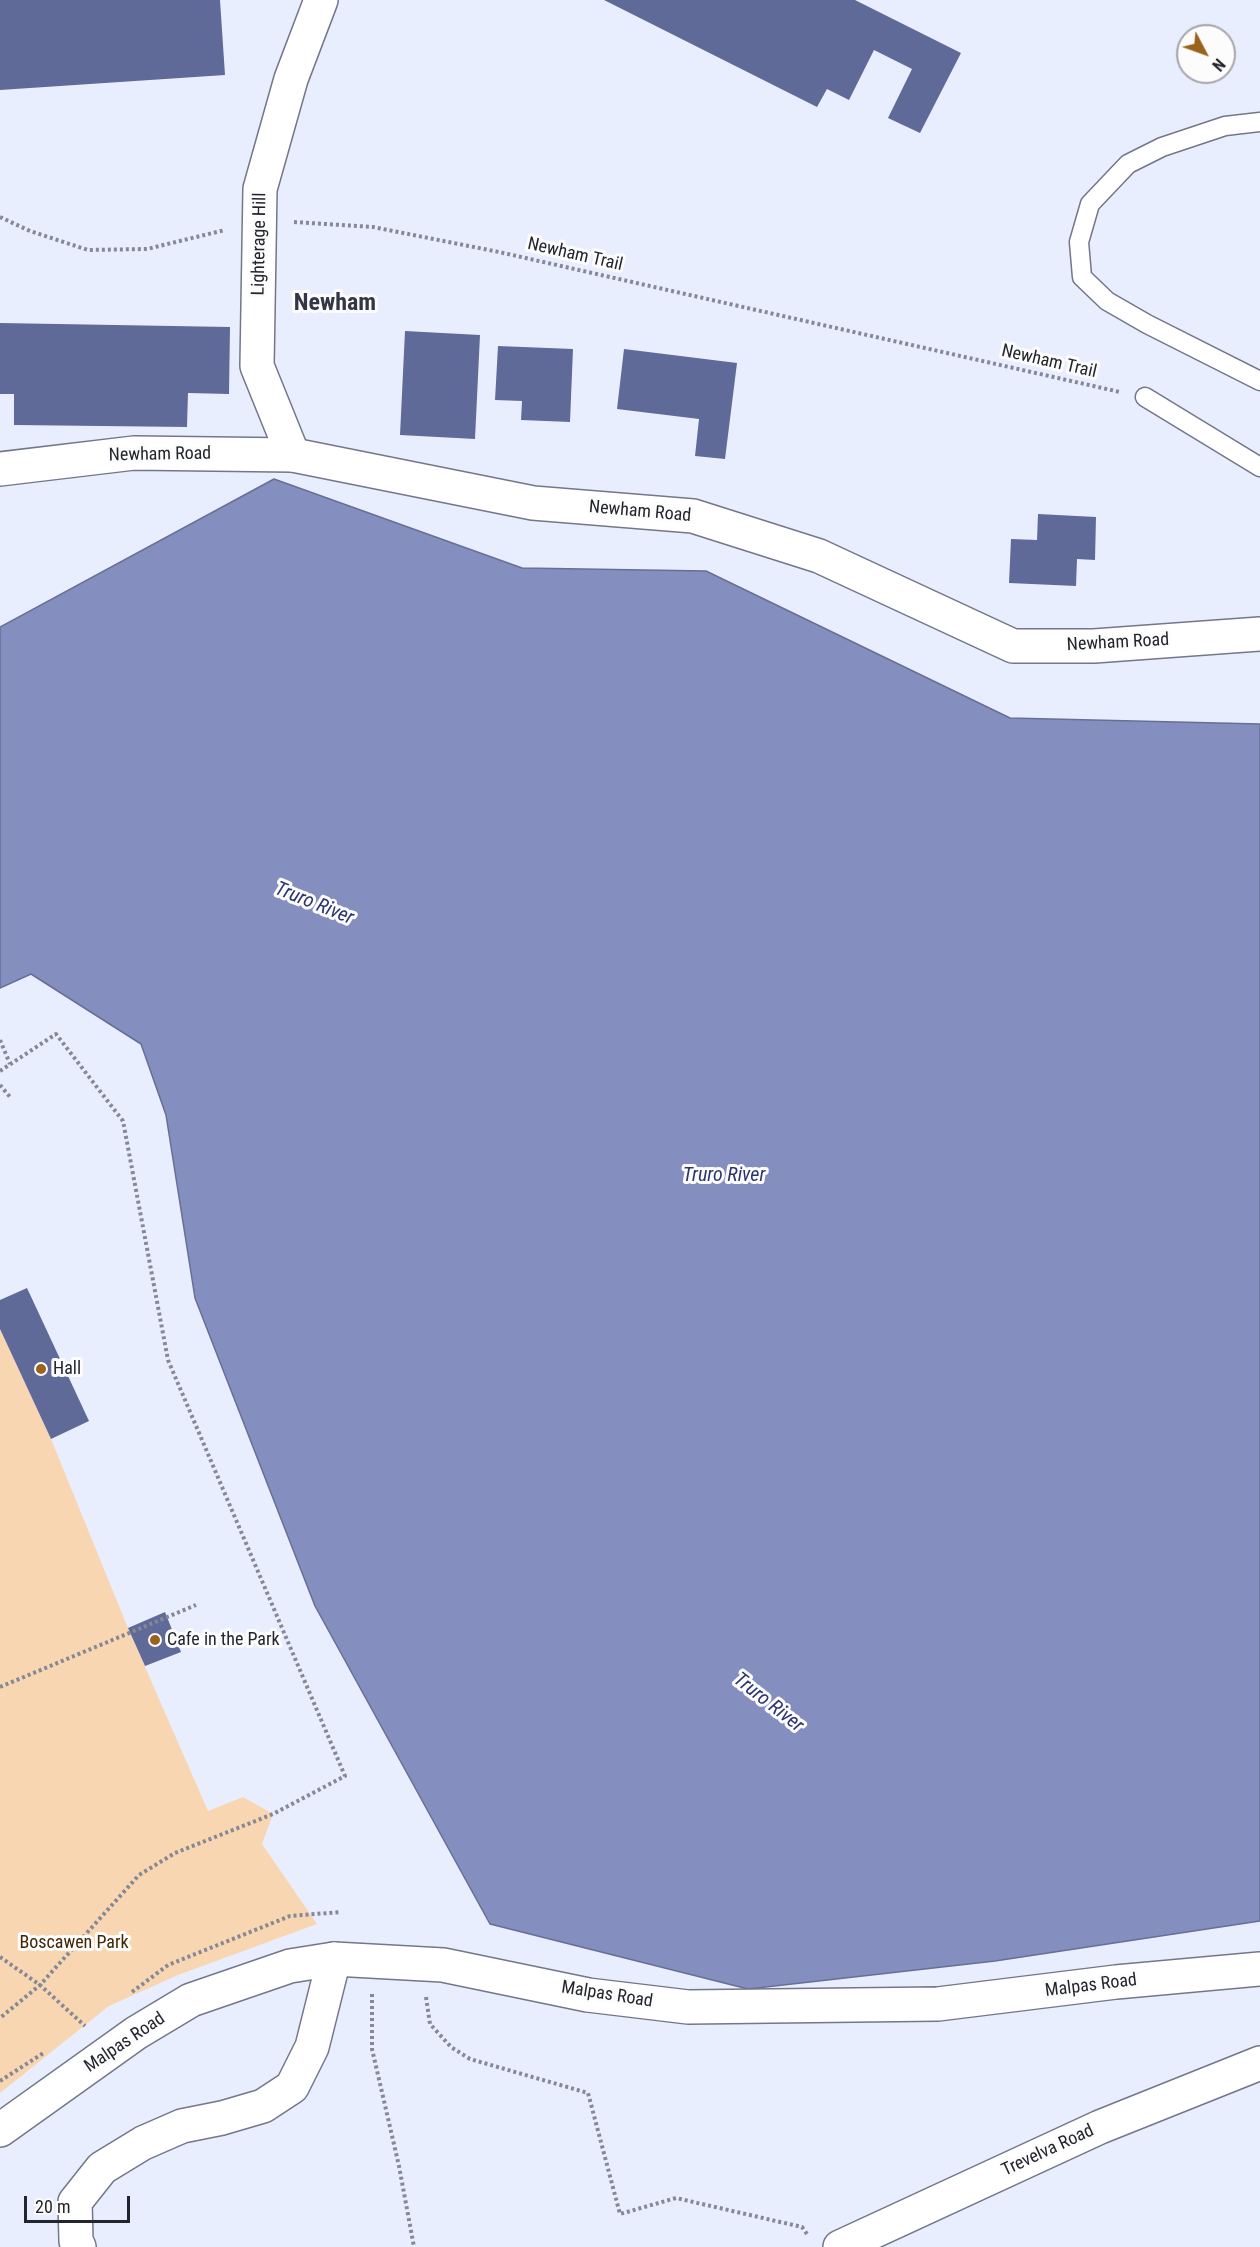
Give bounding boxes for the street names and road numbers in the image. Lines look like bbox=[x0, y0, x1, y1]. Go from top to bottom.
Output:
street label: Lighterage Hill bbox=[248, 192, 272, 296]
street label: Newham Trail bbox=[525, 234, 625, 276]
street label: Newham Trail bbox=[999, 341, 1099, 383]
street label: Newham Road bbox=[109, 443, 211, 467]
street label: Newham Road bbox=[588, 497, 692, 527]
street label: Newham Road bbox=[1066, 630, 1170, 656]
street label: Malpas Road bbox=[1044, 1970, 1138, 2002]
street label: Malpas Road bbox=[560, 1977, 654, 2013]
street label: Malpas Road bbox=[81, 2008, 169, 2078]
street label: Trevelva Road bbox=[999, 2120, 1097, 2182]

